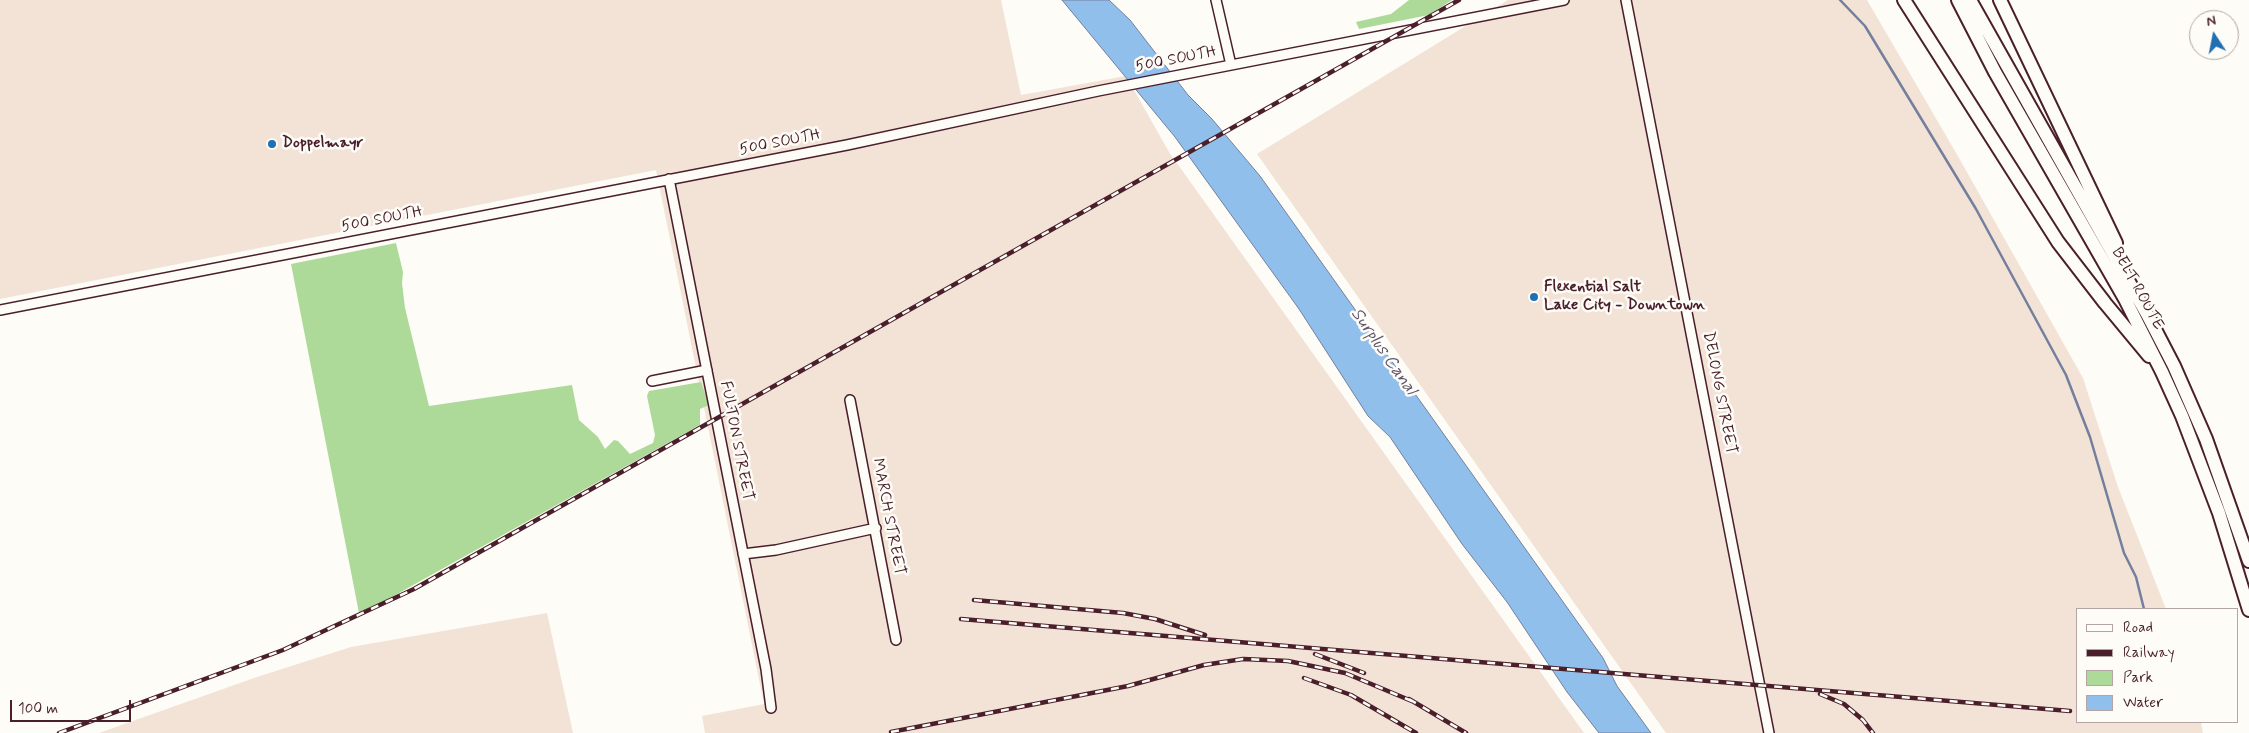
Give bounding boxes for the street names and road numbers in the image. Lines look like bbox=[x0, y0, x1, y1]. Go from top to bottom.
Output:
street label: 500 SOUTH bbox=[1134, 43, 1218, 77]
street label: 500 SOUTH bbox=[738, 126, 822, 160]
street label: 500 SOUTH bbox=[340, 203, 424, 237]
street label: BELT ROUTE bbox=[2107, 244, 2167, 334]
street label: DELONG STREET bbox=[1698, 330, 1740, 456]
street label: FULTON STREET bbox=[715, 379, 757, 503]
street label: MARCH STREET bbox=[867, 457, 909, 577]

